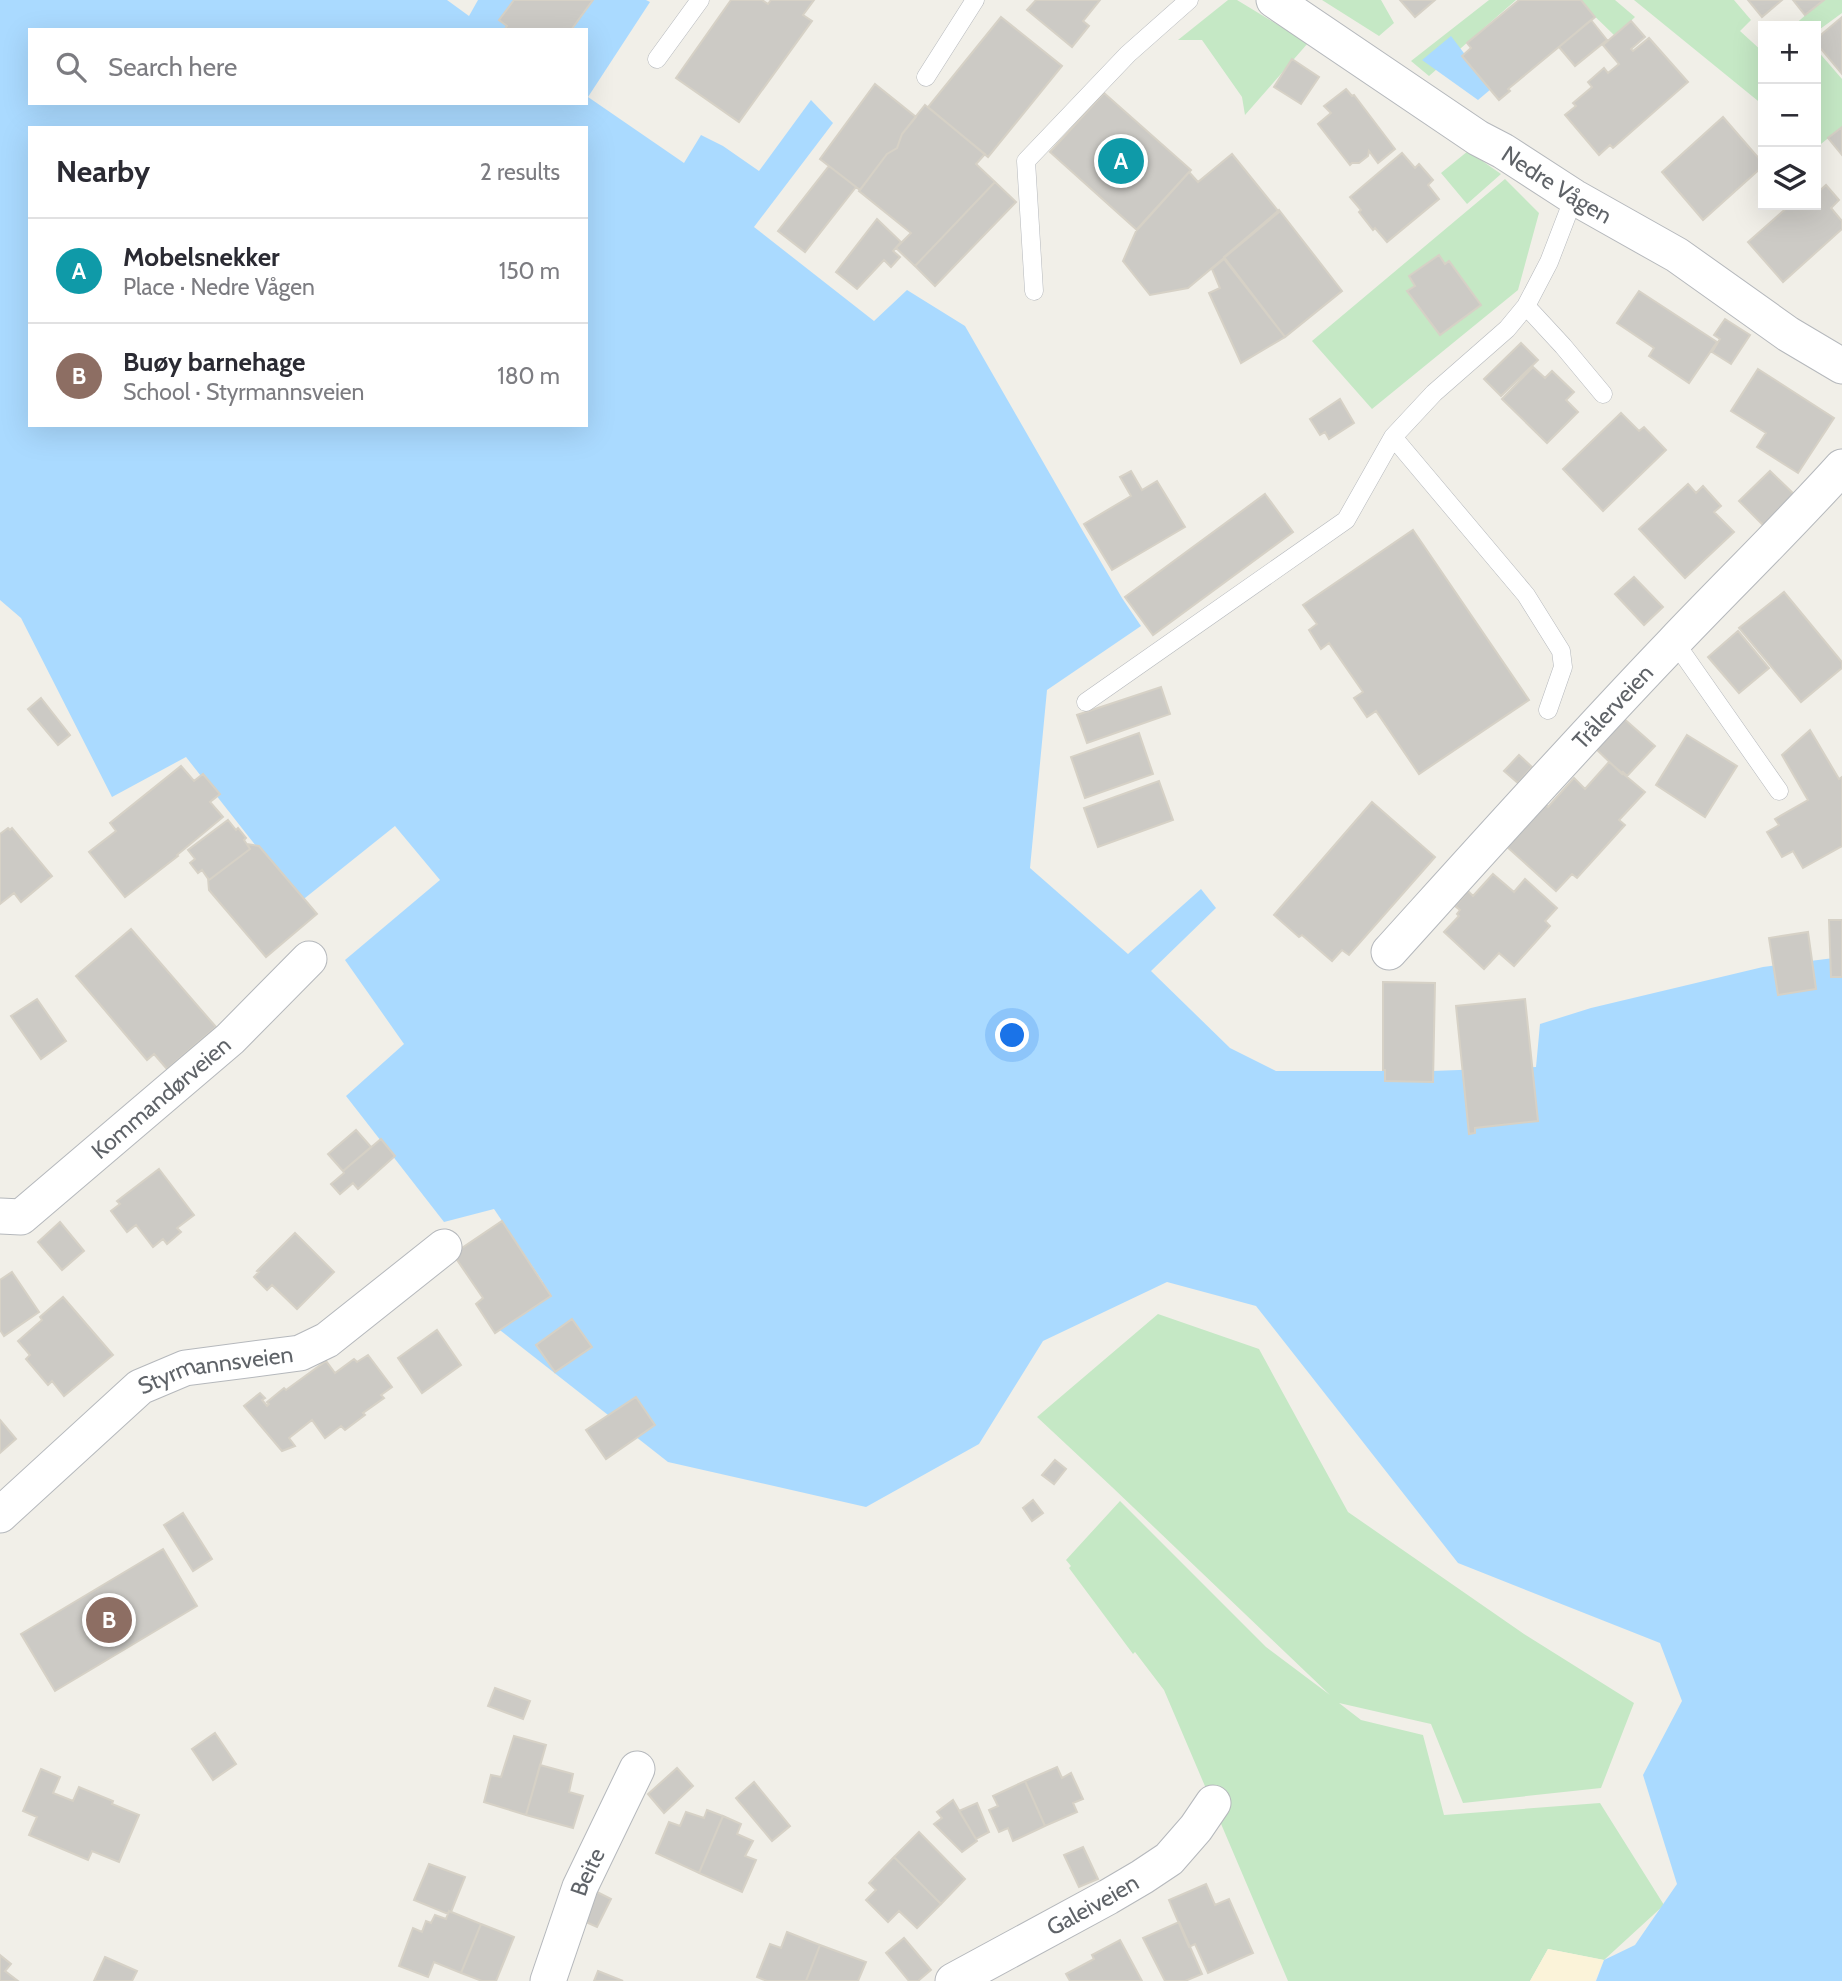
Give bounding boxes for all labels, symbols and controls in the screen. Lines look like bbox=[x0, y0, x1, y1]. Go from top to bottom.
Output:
map controls bbox=[1758, 21, 1821, 210]
button: + bbox=[1758, 21, 1821, 84]
search box bbox=[28, 28, 588, 105]
icon: search bbox=[52, 48, 90, 86]
text: Search here bbox=[108, 51, 237, 83]
button: − bbox=[1758, 84, 1821, 147]
pin: A bbox=[1098, 135, 1144, 187]
street label: Nedre Vågen bbox=[1496, 140, 1617, 229]
button: layers bbox=[1758, 147, 1821, 210]
text: Nearby bbox=[56, 153, 150, 190]
text: 2 results bbox=[480, 158, 560, 186]
text: Mobelsnekker bbox=[123, 241, 280, 273]
text: A bbox=[72, 257, 86, 285]
text: 150 m bbox=[499, 257, 560, 285]
text: Place · Nedre Vågen bbox=[123, 273, 315, 301]
text: Buøy barnehage bbox=[123, 346, 306, 378]
text: B bbox=[72, 362, 86, 390]
text: 180 m bbox=[497, 362, 560, 390]
text: School · Styrmannsveien bbox=[123, 378, 364, 406]
street label: Trålerveien bbox=[1567, 659, 1659, 755]
your location bbox=[995, 1018, 1029, 1052]
street label: Kommandørveien bbox=[86, 1031, 236, 1165]
street label: Styrmannsveien bbox=[134, 1340, 295, 1400]
pin: B bbox=[86, 1594, 132, 1646]
street label: Beite bbox=[564, 1843, 611, 1899]
street label: Galeiveien bbox=[1042, 1868, 1144, 1942]

